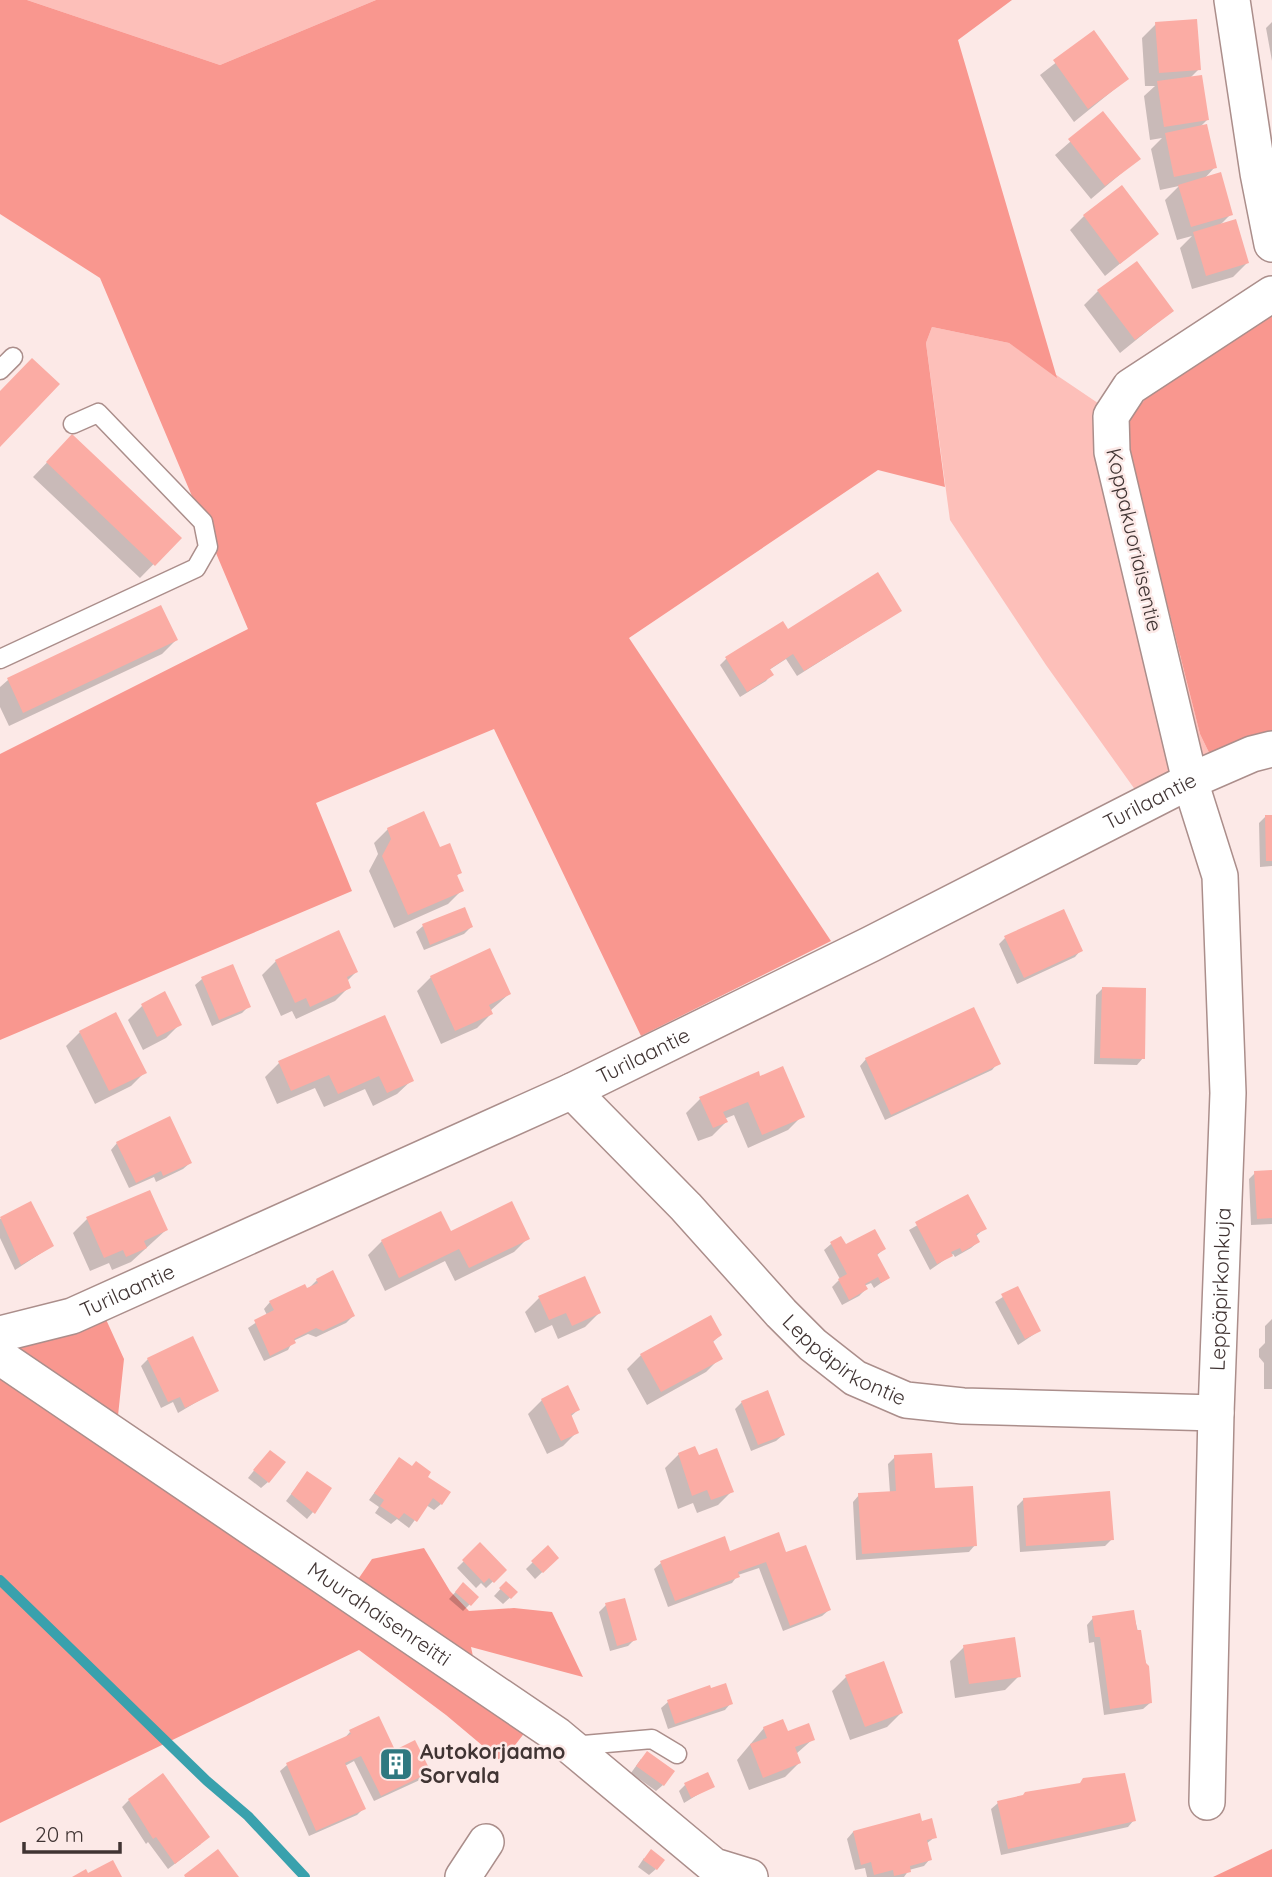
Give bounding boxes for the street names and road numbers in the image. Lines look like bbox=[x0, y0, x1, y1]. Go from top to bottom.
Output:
street label: Koppakuoriaisentie bbox=[1101, 446, 1169, 634]
street label: Turilaantie bbox=[1099, 766, 1200, 835]
street label: Turilaantie bbox=[592, 1021, 694, 1089]
street label: Leppäpirkonkuja bbox=[1204, 1207, 1236, 1371]
street label: Turilaantie bbox=[76, 1258, 178, 1323]
street label: Leppäpirkontie bbox=[778, 1308, 910, 1410]
street label: Muurahaisenreitti bbox=[303, 1556, 456, 1671]

